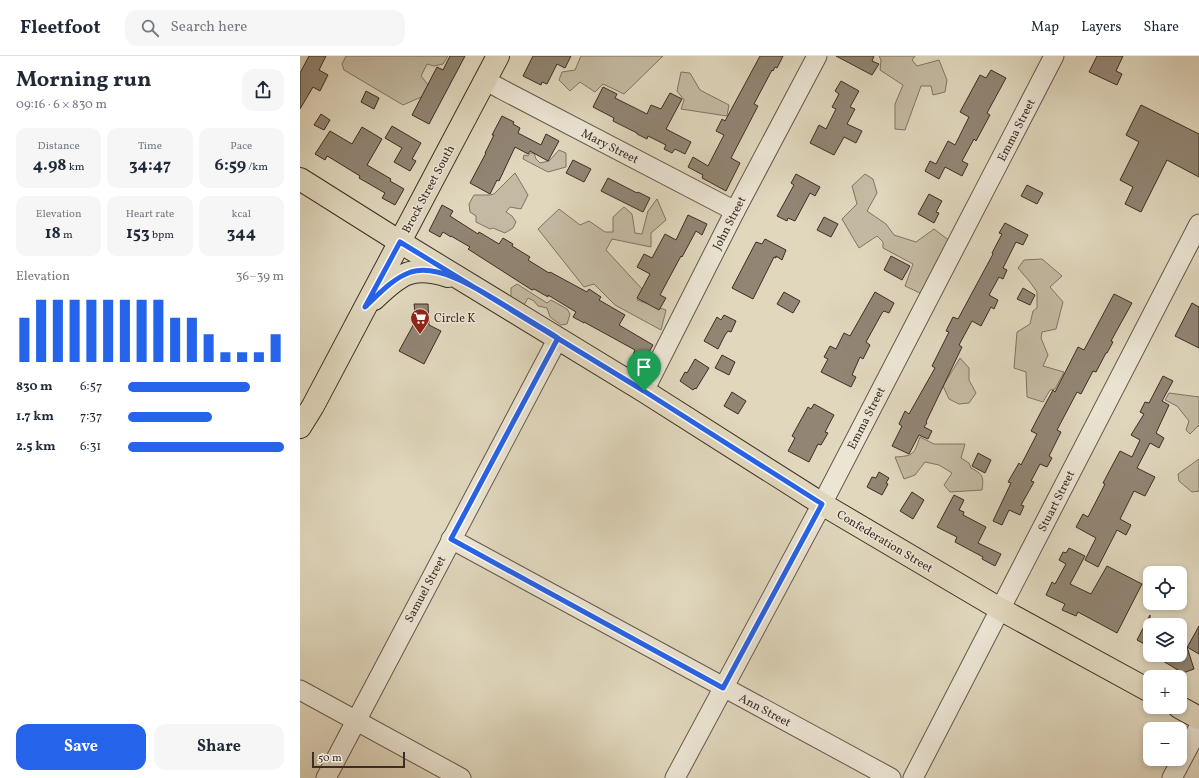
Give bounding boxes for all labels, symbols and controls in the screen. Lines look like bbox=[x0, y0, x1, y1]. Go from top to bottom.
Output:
search box bbox=[125, 10, 405, 46]
text: Fleetfoot bbox=[20, 15, 101, 41]
icon: search bbox=[139, 17, 161, 39]
text: Search here bbox=[171, 17, 247, 38]
text: Map bbox=[1031, 18, 1059, 37]
text: Layers bbox=[1081, 18, 1121, 37]
text: Share bbox=[1143, 18, 1179, 37]
text: Morning run bbox=[16, 65, 151, 96]
button: share bbox=[242, 69, 284, 111]
text: 09:16 · 6 × 830 m bbox=[16, 96, 107, 114]
street label: Emma Street bbox=[994, 96, 1040, 165]
street label: Mary Street bbox=[578, 126, 641, 168]
text: Distance bbox=[38, 139, 80, 154]
text: Time bbox=[138, 139, 162, 154]
text: Pace bbox=[230, 139, 252, 154]
street label: Brock Street South bbox=[399, 142, 459, 236]
text: 4.98 bbox=[33, 154, 67, 177]
text: 34:47 bbox=[129, 154, 171, 177]
text: 6:59 bbox=[215, 154, 246, 177]
text: km bbox=[67, 160, 85, 175]
text: /km bbox=[246, 160, 268, 175]
street label: John Street bbox=[710, 194, 750, 253]
text: Elevation bbox=[36, 207, 82, 222]
text: Heart rate bbox=[126, 207, 174, 222]
text: kcal bbox=[232, 207, 251, 222]
text: 18 bbox=[45, 222, 61, 245]
text: 153 bbox=[126, 222, 150, 245]
text: 344 bbox=[227, 222, 256, 245]
text: m bbox=[61, 228, 73, 243]
text: bpm bbox=[150, 228, 174, 243]
text: Elevation bbox=[16, 268, 70, 286]
text: 36–39 m bbox=[236, 268, 284, 286]
supermarket icon: Circle K bbox=[409, 307, 431, 335]
place label: Circle K bbox=[434, 311, 475, 327]
pin bbox=[627, 350, 661, 391]
icon: arrive bbox=[633, 356, 655, 378]
text: 830 m bbox=[16, 378, 53, 396]
text: 6:57 bbox=[80, 378, 102, 396]
street label: Emma Street bbox=[844, 384, 890, 453]
text: 1.7 km bbox=[16, 408, 54, 426]
text: 7:37 bbox=[80, 408, 102, 426]
text: 2.5 km bbox=[16, 438, 56, 456]
text: 6:31 bbox=[80, 438, 101, 456]
street label: Stuart Street bbox=[1035, 468, 1079, 535]
street label: Confederation Street bbox=[833, 507, 936, 577]
street label: Samuel Street bbox=[402, 553, 450, 626]
map controls bbox=[1143, 566, 1187, 766]
button: locate bbox=[1143, 566, 1187, 610]
button: layers bbox=[1143, 618, 1187, 662]
button: + bbox=[1143, 670, 1187, 714]
street label: Ann Street bbox=[736, 691, 793, 731]
button: − bbox=[1143, 722, 1187, 766]
button: Save bbox=[16, 724, 146, 770]
button: Share bbox=[154, 724, 284, 770]
scale bar bbox=[312, 750, 405, 769]
text: 50 m bbox=[318, 751, 342, 766]

